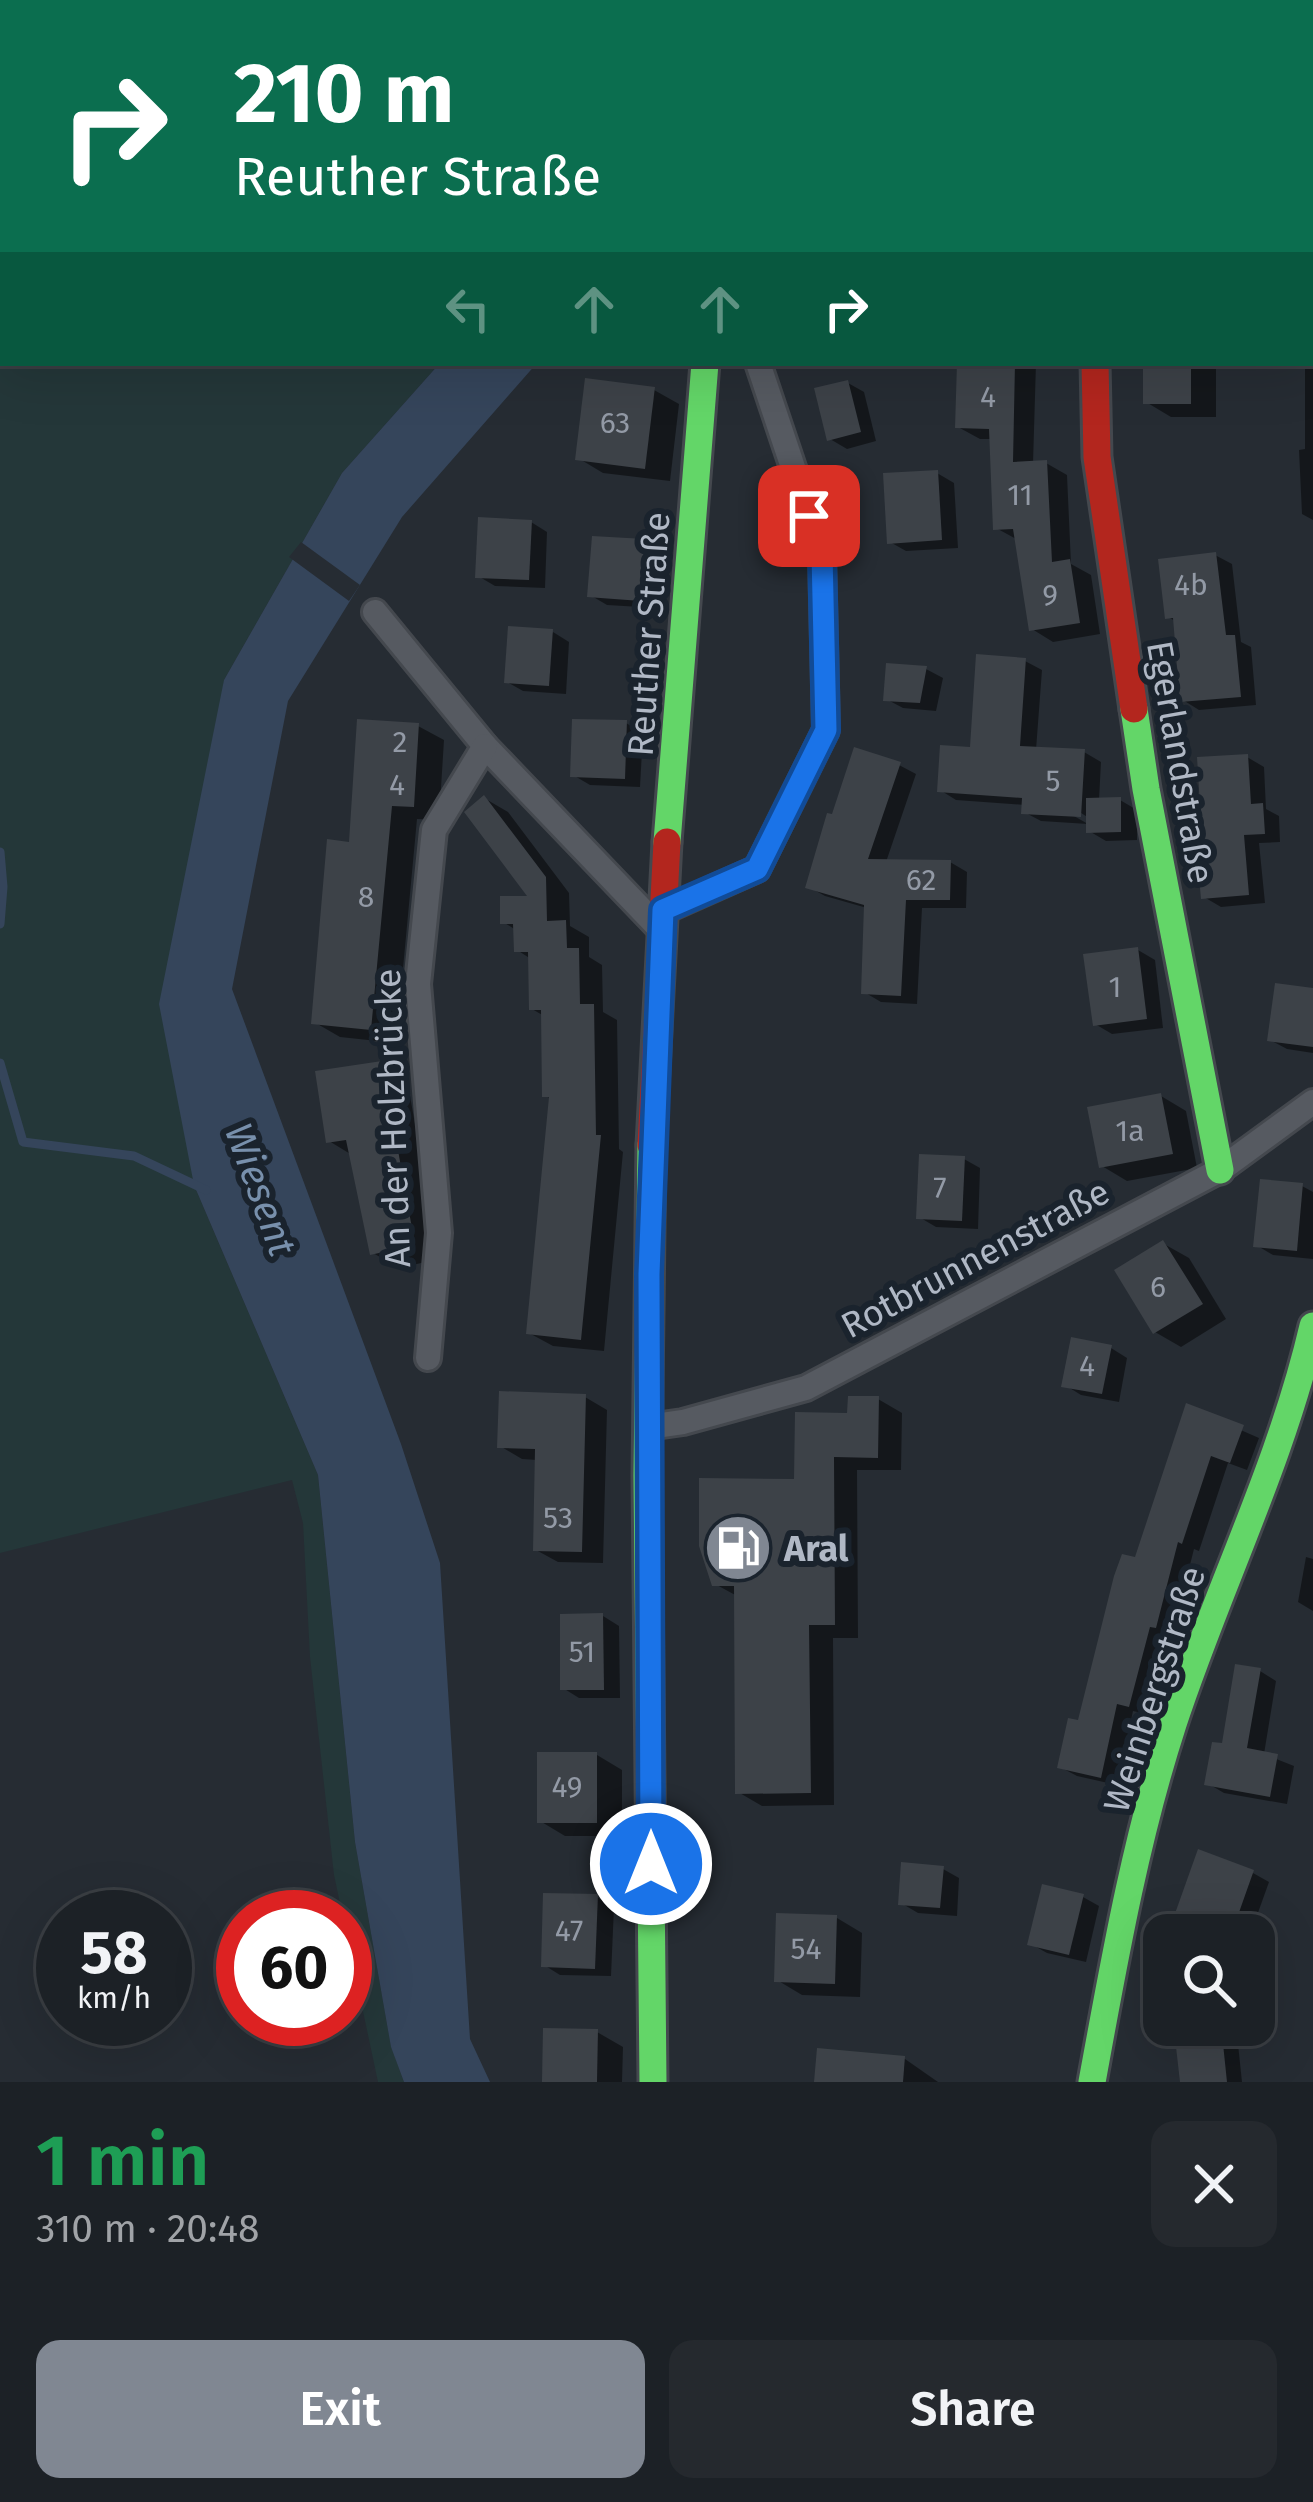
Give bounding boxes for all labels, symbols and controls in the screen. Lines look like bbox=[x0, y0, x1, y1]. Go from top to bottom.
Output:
text: 210 m bbox=[234, 43, 455, 144]
icon: right bbox=[36, 48, 192, 204]
text: Reuther Straße bbox=[234, 145, 601, 209]
icon: left bbox=[435, 276, 501, 342]
icon: ahead bbox=[561, 276, 627, 342]
icon: ahead bbox=[687, 276, 753, 342]
icon: right bbox=[813, 276, 879, 342]
house number: 4 bbox=[980, 379, 996, 415]
house number: 63 bbox=[600, 405, 630, 441]
pin bbox=[758, 465, 860, 567]
house number: 11 bbox=[1007, 477, 1033, 513]
icon: arrive bbox=[776, 483, 842, 549]
street label: Reuther Straße bbox=[619, 510, 679, 758]
house number: 4b bbox=[1174, 567, 1208, 603]
house number: 9 bbox=[1042, 577, 1058, 613]
street label: Egerlandstraße bbox=[1137, 637, 1223, 887]
house number: 2 bbox=[393, 724, 407, 760]
house number: 5 bbox=[1045, 763, 1061, 799]
house number: 4 bbox=[389, 767, 405, 803]
house number: 62 bbox=[906, 862, 936, 898]
house number: 8 bbox=[358, 879, 374, 915]
street label: An der Holzbrücke bbox=[366, 968, 420, 1268]
house number: 1 bbox=[1109, 969, 1122, 1005]
house number: 1a bbox=[1115, 1113, 1145, 1149]
water label: Wiesent bbox=[215, 1117, 305, 1262]
street label: Rotbrunnenstraße bbox=[834, 1170, 1117, 1348]
house number: 7 bbox=[933, 1170, 947, 1206]
house number: 6 bbox=[1150, 1269, 1166, 1305]
house number: 4 bbox=[1079, 1348, 1095, 1384]
house number: 53 bbox=[543, 1500, 573, 1536]
fuel station icon: Aral bbox=[703, 1513, 773, 1583]
place label: Aral bbox=[783, 1527, 849, 1571]
street label: Weinbergstraße bbox=[1094, 1561, 1215, 1818]
house number: 51 bbox=[569, 1634, 595, 1670]
house number: 49 bbox=[551, 1769, 583, 1805]
position arrow bbox=[588, 1801, 714, 1927]
speed limit sign: 60 bbox=[216, 1890, 372, 2046]
house number: 47 bbox=[555, 1913, 583, 1949]
map controls bbox=[1143, 1914, 1275, 2046]
button: search bbox=[1143, 1914, 1275, 2046]
text: 58 bbox=[80, 1917, 148, 1989]
house number: 54 bbox=[791, 1931, 822, 1967]
text: km/h bbox=[77, 1980, 151, 2016]
text: 1 min bbox=[36, 2118, 209, 2204]
button: close bbox=[1151, 2121, 1277, 2247]
text: 310 m · 20:48 bbox=[36, 2206, 259, 2252]
button: Exit bbox=[36, 2340, 645, 2478]
button: Share bbox=[669, 2340, 1277, 2478]

